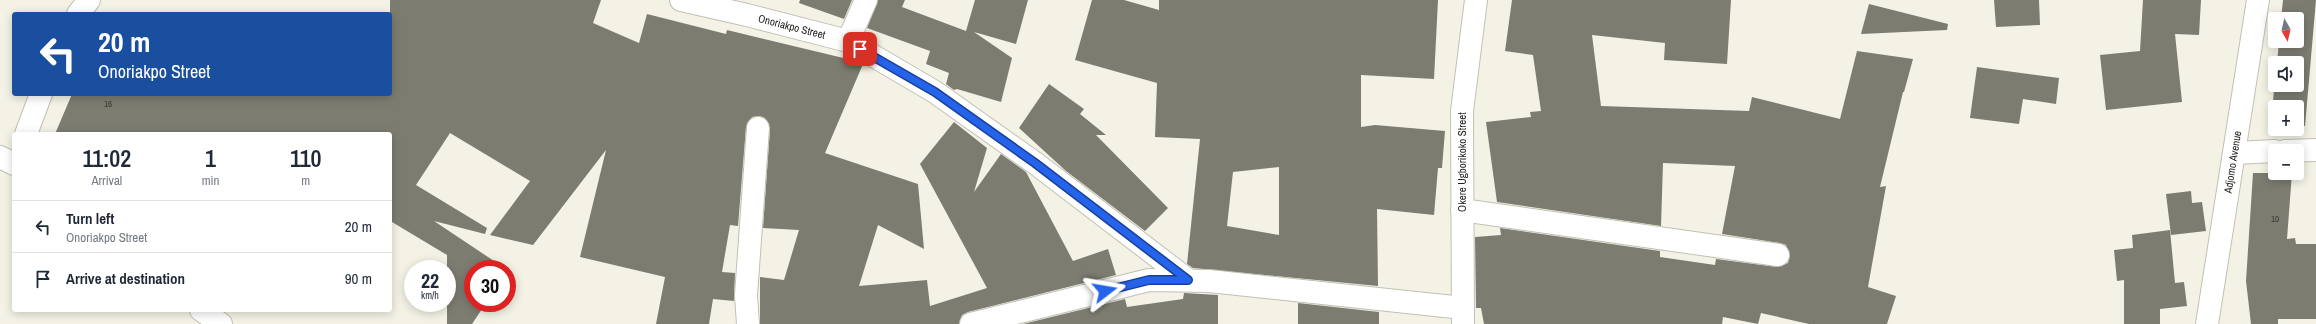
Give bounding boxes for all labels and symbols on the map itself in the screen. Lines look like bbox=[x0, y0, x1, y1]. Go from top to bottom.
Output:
street label: Onoriakpo Street bbox=[757, 11, 827, 42]
north arrow bbox=[2268, 12, 2304, 48]
pin bbox=[843, 32, 877, 66]
house number: 16 bbox=[104, 98, 112, 110]
street label: Okere Ugborikoko Street bbox=[1455, 112, 1469, 212]
street label: Adjomo Avenue bbox=[2221, 130, 2244, 195]
house number: 10 bbox=[2271, 213, 2279, 225]
speed limit sign: 30 bbox=[464, 260, 516, 312]
position arrow bbox=[1084, 270, 1126, 312]

